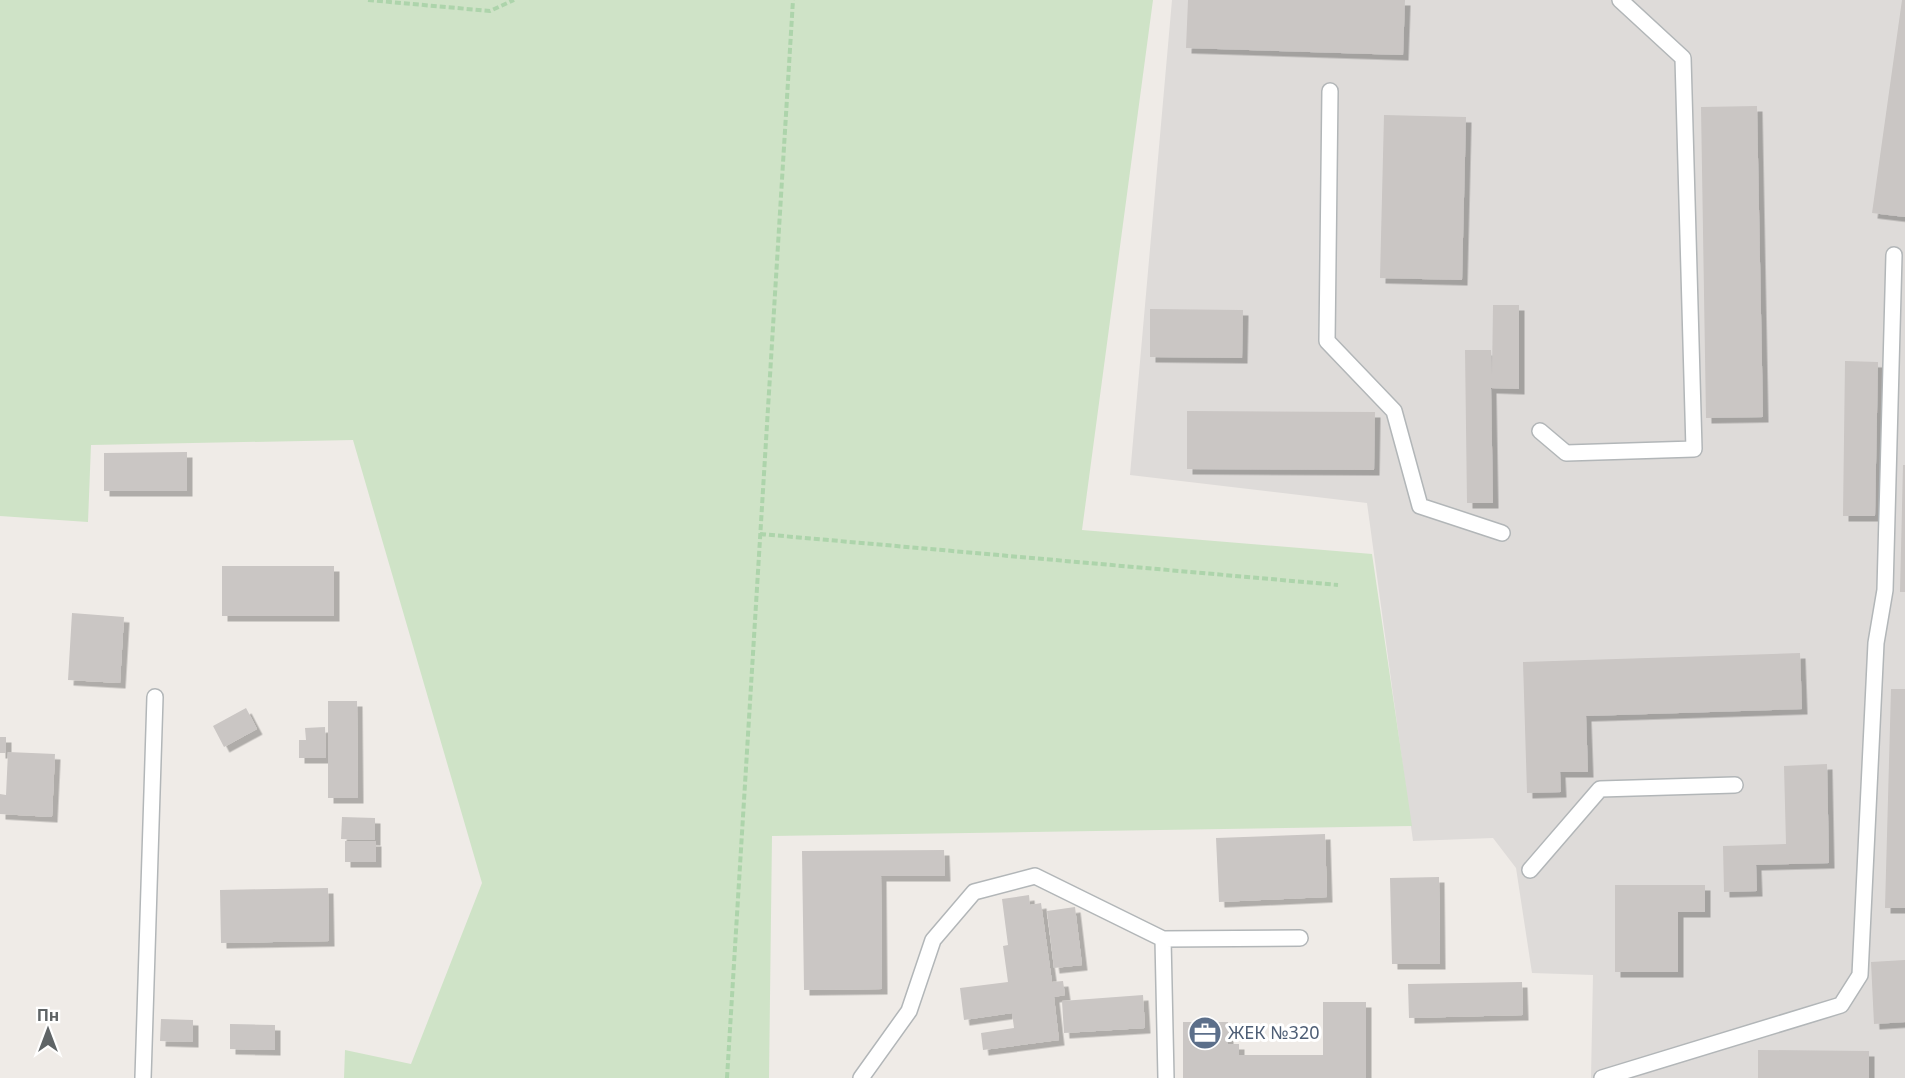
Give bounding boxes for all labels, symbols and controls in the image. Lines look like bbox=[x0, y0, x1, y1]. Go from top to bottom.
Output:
north arrow bbox=[18, 1000, 78, 1060]
text: Пн bbox=[37, 1004, 59, 1026]
office icon: ЖЕК №320 bbox=[1187, 1015, 1223, 1051]
place label: ЖЕК №320 bbox=[1228, 1020, 1319, 1044]

